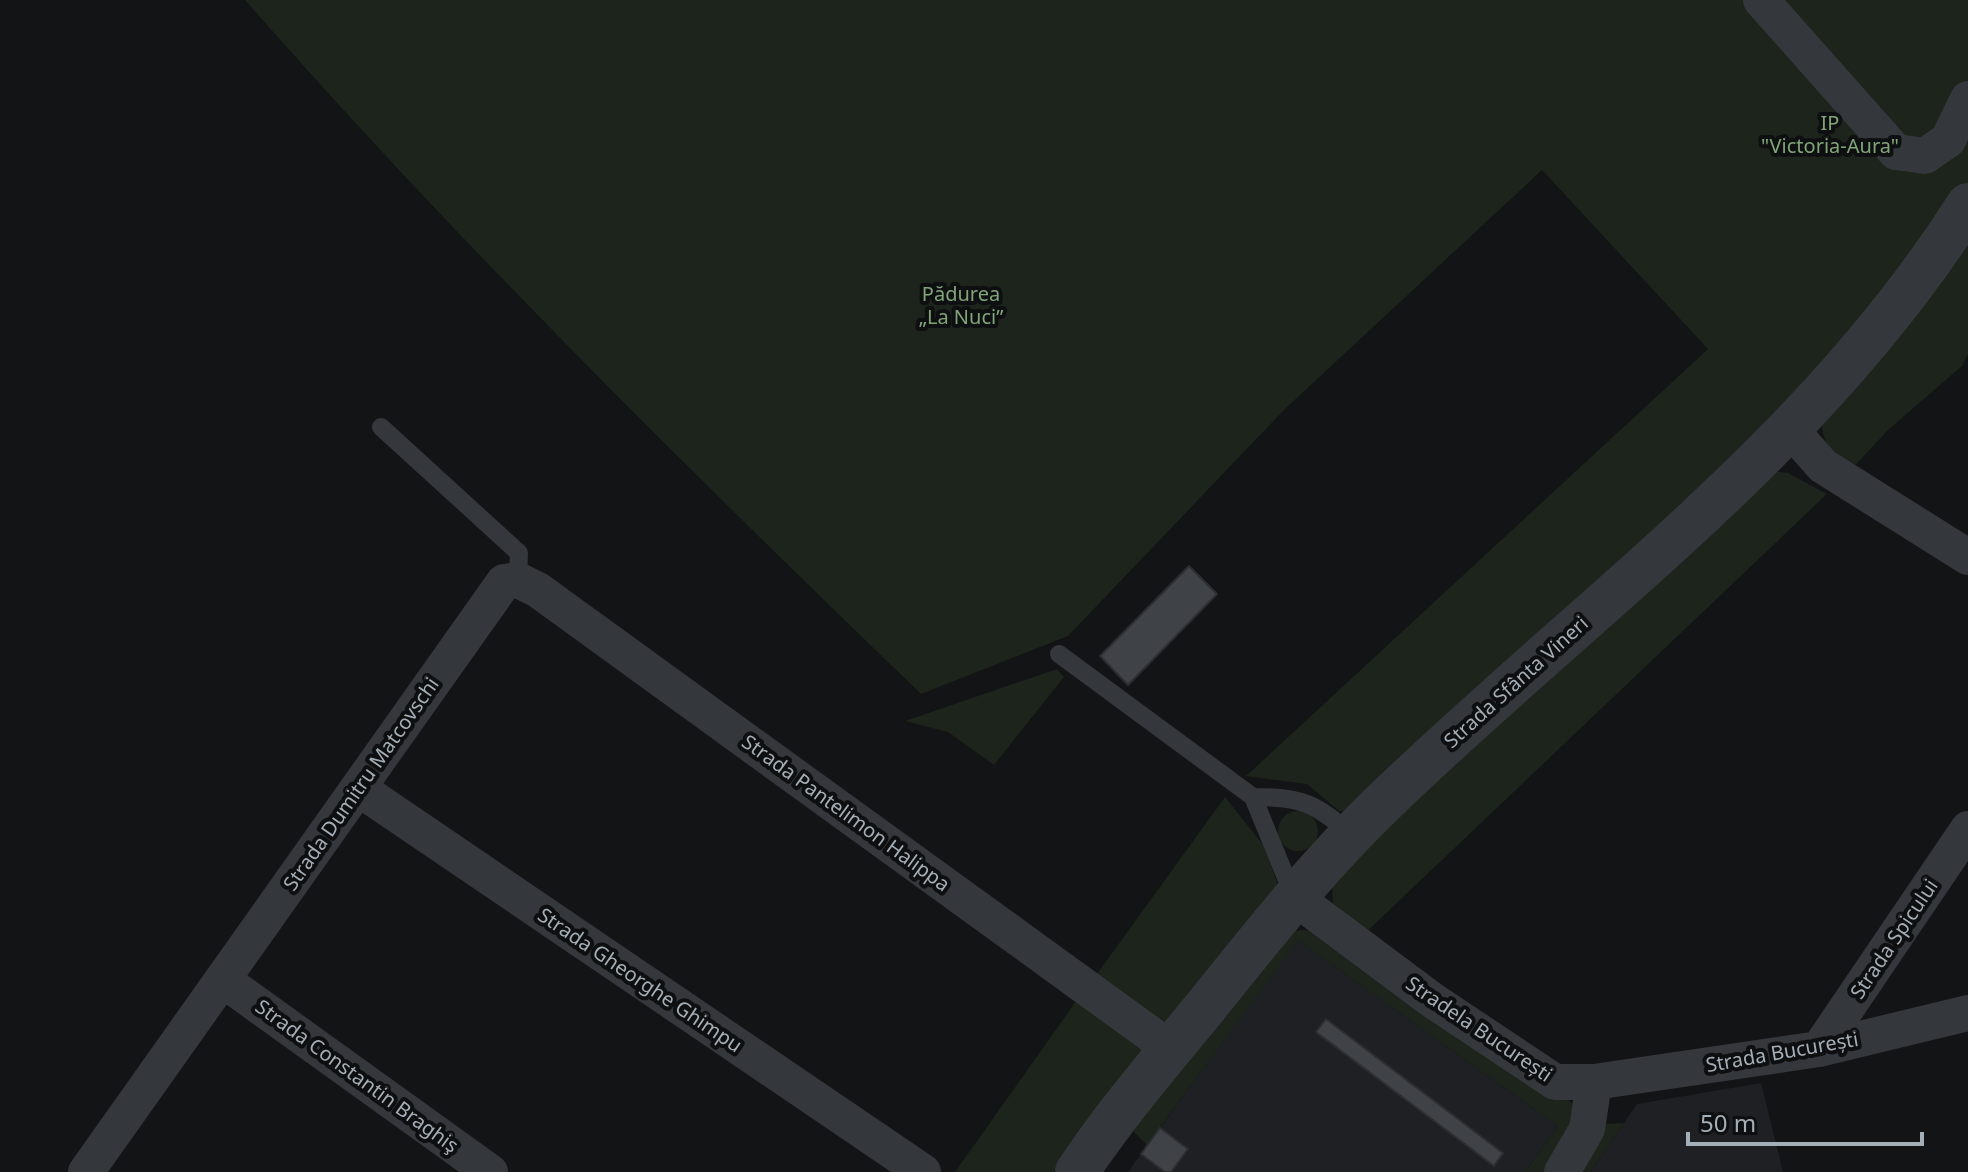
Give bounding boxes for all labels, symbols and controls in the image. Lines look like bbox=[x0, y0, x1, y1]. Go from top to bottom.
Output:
park label: IP "Victoria-Aura" bbox=[1761, 109, 1899, 159]
park label: Pădurea „La Nuci” bbox=[919, 280, 1003, 330]
street label: Strada Sfânta Vineri bbox=[1438, 610, 1594, 754]
street label: Strada Dumitru Matcovschi bbox=[277, 672, 445, 896]
street label: Strada Pantelimon Halippa bbox=[737, 728, 956, 897]
street label: Strada Spicului bbox=[1844, 874, 1944, 1004]
street label: Strada Gheorghe Ghimpu bbox=[533, 901, 748, 1058]
street label: Stradela București bbox=[1401, 970, 1558, 1088]
street label: Strada Constantin Braghiş bbox=[250, 993, 464, 1158]
street label: Strada București bbox=[1704, 1025, 1860, 1078]
scale bar bbox=[1688, 1096, 1922, 1146]
text: 50 m bbox=[1700, 1106, 1756, 1139]

